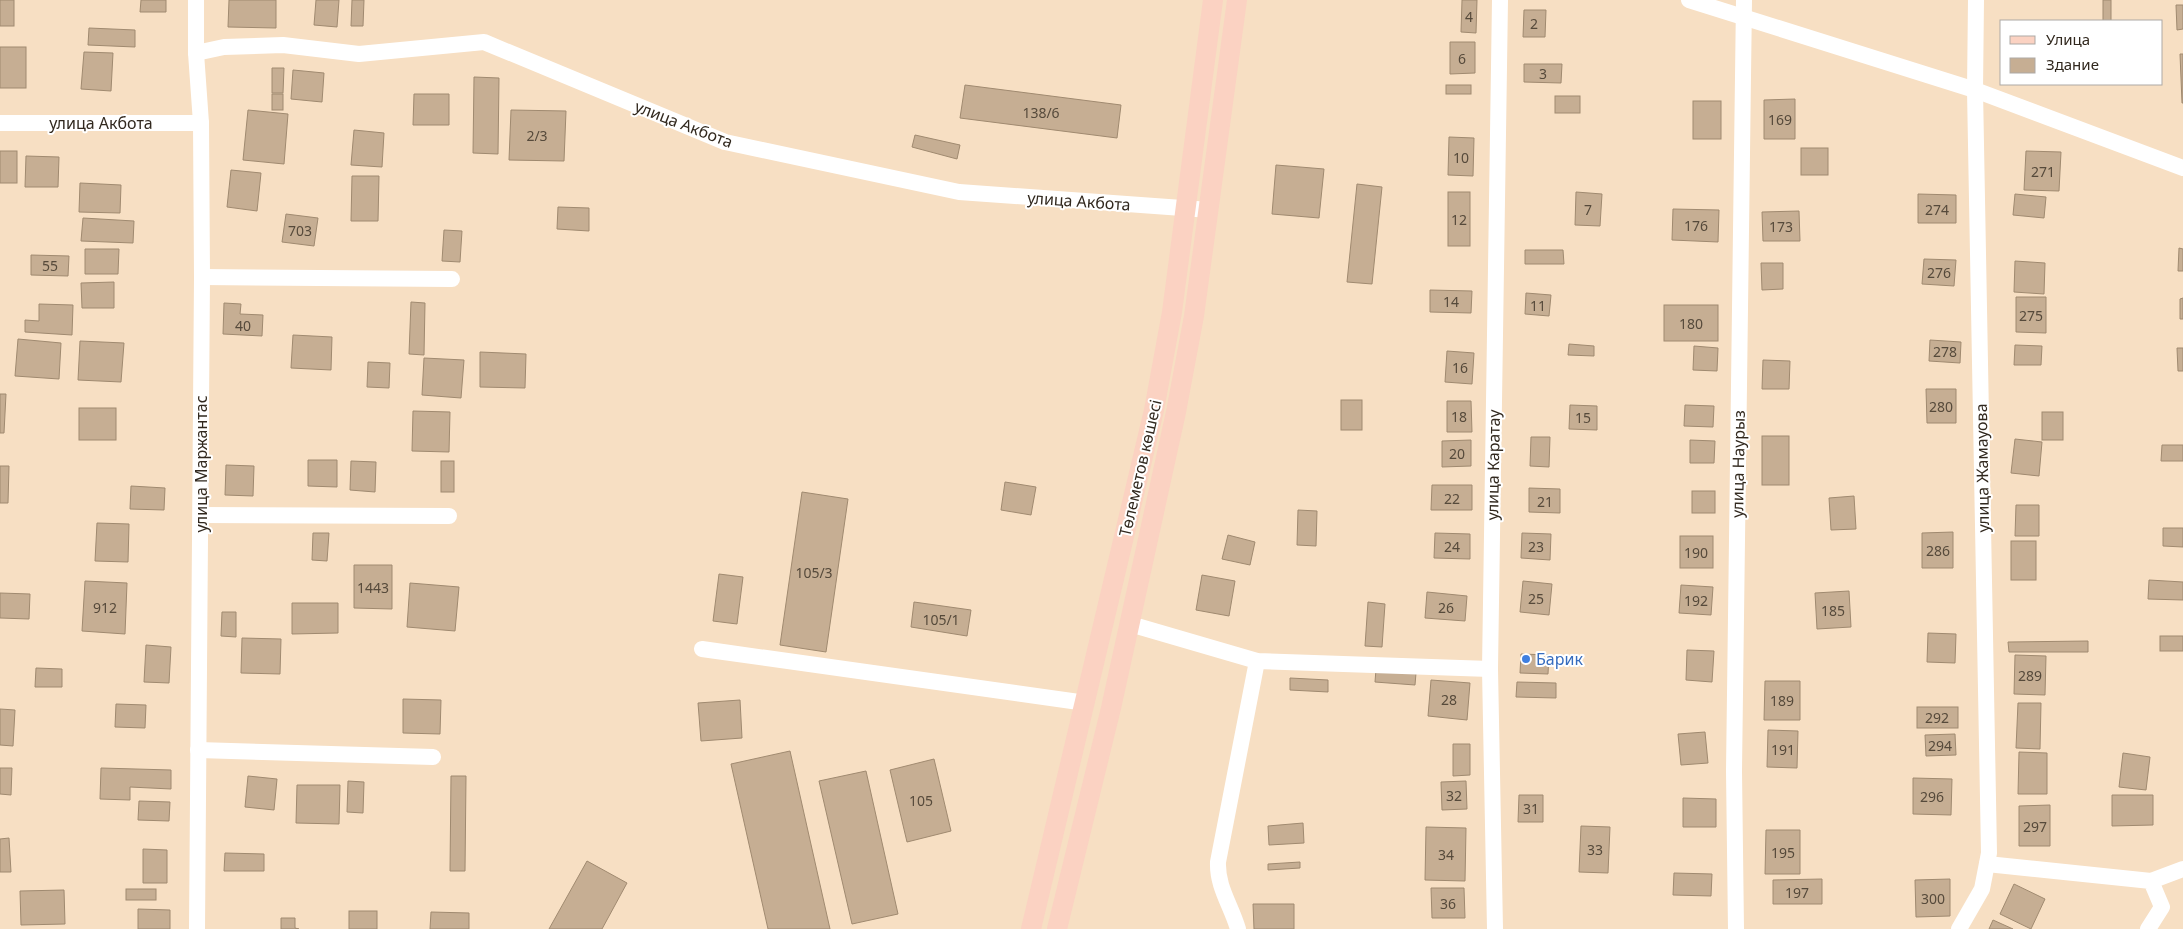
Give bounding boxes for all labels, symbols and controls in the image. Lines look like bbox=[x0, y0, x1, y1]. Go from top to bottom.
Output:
house number: 4 bbox=[1465, 7, 1473, 26]
house number: 2 bbox=[1530, 14, 1538, 33]
legend bbox=[2000, 20, 2163, 85]
text: Улица bbox=[2046, 29, 2090, 49]
house number: 6 bbox=[1458, 49, 1466, 68]
text: Здание bbox=[2046, 54, 2099, 74]
house number: 3 bbox=[1539, 64, 1547, 83]
street label: улица Акбота bbox=[632, 95, 736, 153]
house number: 138/6 bbox=[1022, 103, 1060, 122]
house number: 169 bbox=[1768, 110, 1792, 129]
street label: улица Акбота bbox=[49, 112, 153, 134]
house number: 2/3 bbox=[526, 126, 548, 145]
house number: 10 bbox=[1453, 148, 1469, 167]
house number: 271 bbox=[2031, 162, 2055, 181]
street label: улица Акбота bbox=[1027, 186, 1131, 216]
house number: 7 bbox=[1584, 200, 1592, 219]
house number: 274 bbox=[1925, 200, 1949, 219]
house number: 12 bbox=[1451, 210, 1467, 229]
house number: 176 bbox=[1684, 216, 1708, 235]
house number: 173 bbox=[1769, 217, 1793, 236]
house number: 703 bbox=[288, 221, 312, 240]
house number: 55 bbox=[42, 256, 58, 275]
house number: 276 bbox=[1927, 263, 1951, 282]
house number: 14 bbox=[1443, 292, 1459, 311]
house number: 11 bbox=[1530, 296, 1546, 315]
house number: 275 bbox=[2019, 306, 2043, 325]
house number: 180 bbox=[1679, 314, 1703, 333]
house number: 40 bbox=[235, 316, 251, 335]
house number: 278 bbox=[1933, 342, 1957, 361]
house number: 16 bbox=[1452, 358, 1468, 377]
street label: улица Маржантас bbox=[190, 395, 212, 533]
street label: Төлеметов көшесі bbox=[1114, 397, 1166, 539]
house number: 280 bbox=[1929, 397, 1953, 416]
street label: улица Жамауова bbox=[1970, 403, 1994, 533]
house number: 18 bbox=[1451, 407, 1467, 426]
street label: улица Каратау bbox=[1481, 408, 1505, 521]
house number: 15 bbox=[1575, 408, 1591, 427]
street label: улица Наурыз bbox=[1726, 410, 1750, 518]
house number: 20 bbox=[1449, 444, 1465, 463]
house number: 22 bbox=[1444, 489, 1460, 508]
house number: 21 bbox=[1537, 492, 1553, 511]
house number: 24 bbox=[1444, 537, 1460, 556]
house number: 23 bbox=[1528, 537, 1544, 556]
house number: 286 bbox=[1926, 541, 1950, 560]
house number: 190 bbox=[1684, 543, 1708, 562]
house number: 105/3 bbox=[795, 563, 833, 582]
house number: 1443 bbox=[357, 578, 389, 597]
house number: 25 bbox=[1528, 589, 1544, 608]
house number: 192 bbox=[1684, 591, 1708, 610]
house number: 912 bbox=[93, 598, 117, 617]
house number: 26 bbox=[1438, 598, 1454, 617]
house number: 185 bbox=[1821, 601, 1845, 620]
house number: 105/1 bbox=[922, 610, 960, 629]
place label: Барик bbox=[1536, 648, 1583, 670]
marker: Барик bbox=[1520, 653, 1532, 665]
house number: 289 bbox=[2018, 666, 2042, 685]
house number: 28 bbox=[1441, 690, 1457, 709]
house number: 189 bbox=[1770, 691, 1794, 710]
house number: 292 bbox=[1925, 708, 1949, 727]
house number: 294 bbox=[1928, 736, 1952, 755]
house number: 191 bbox=[1771, 740, 1795, 759]
house number: 32 bbox=[1446, 786, 1462, 805]
house number: 296 bbox=[1920, 787, 1944, 806]
house number: 105 bbox=[909, 791, 933, 810]
house number: 31 bbox=[1523, 799, 1539, 818]
house number: 297 bbox=[2023, 817, 2047, 836]
house number: 33 bbox=[1587, 840, 1603, 859]
house number: 195 bbox=[1771, 843, 1795, 862]
house number: 34 bbox=[1438, 845, 1454, 864]
house number: 197 bbox=[1785, 883, 1809, 902]
house number: 300 bbox=[1921, 889, 1945, 908]
house number: 36 bbox=[1440, 894, 1456, 913]

